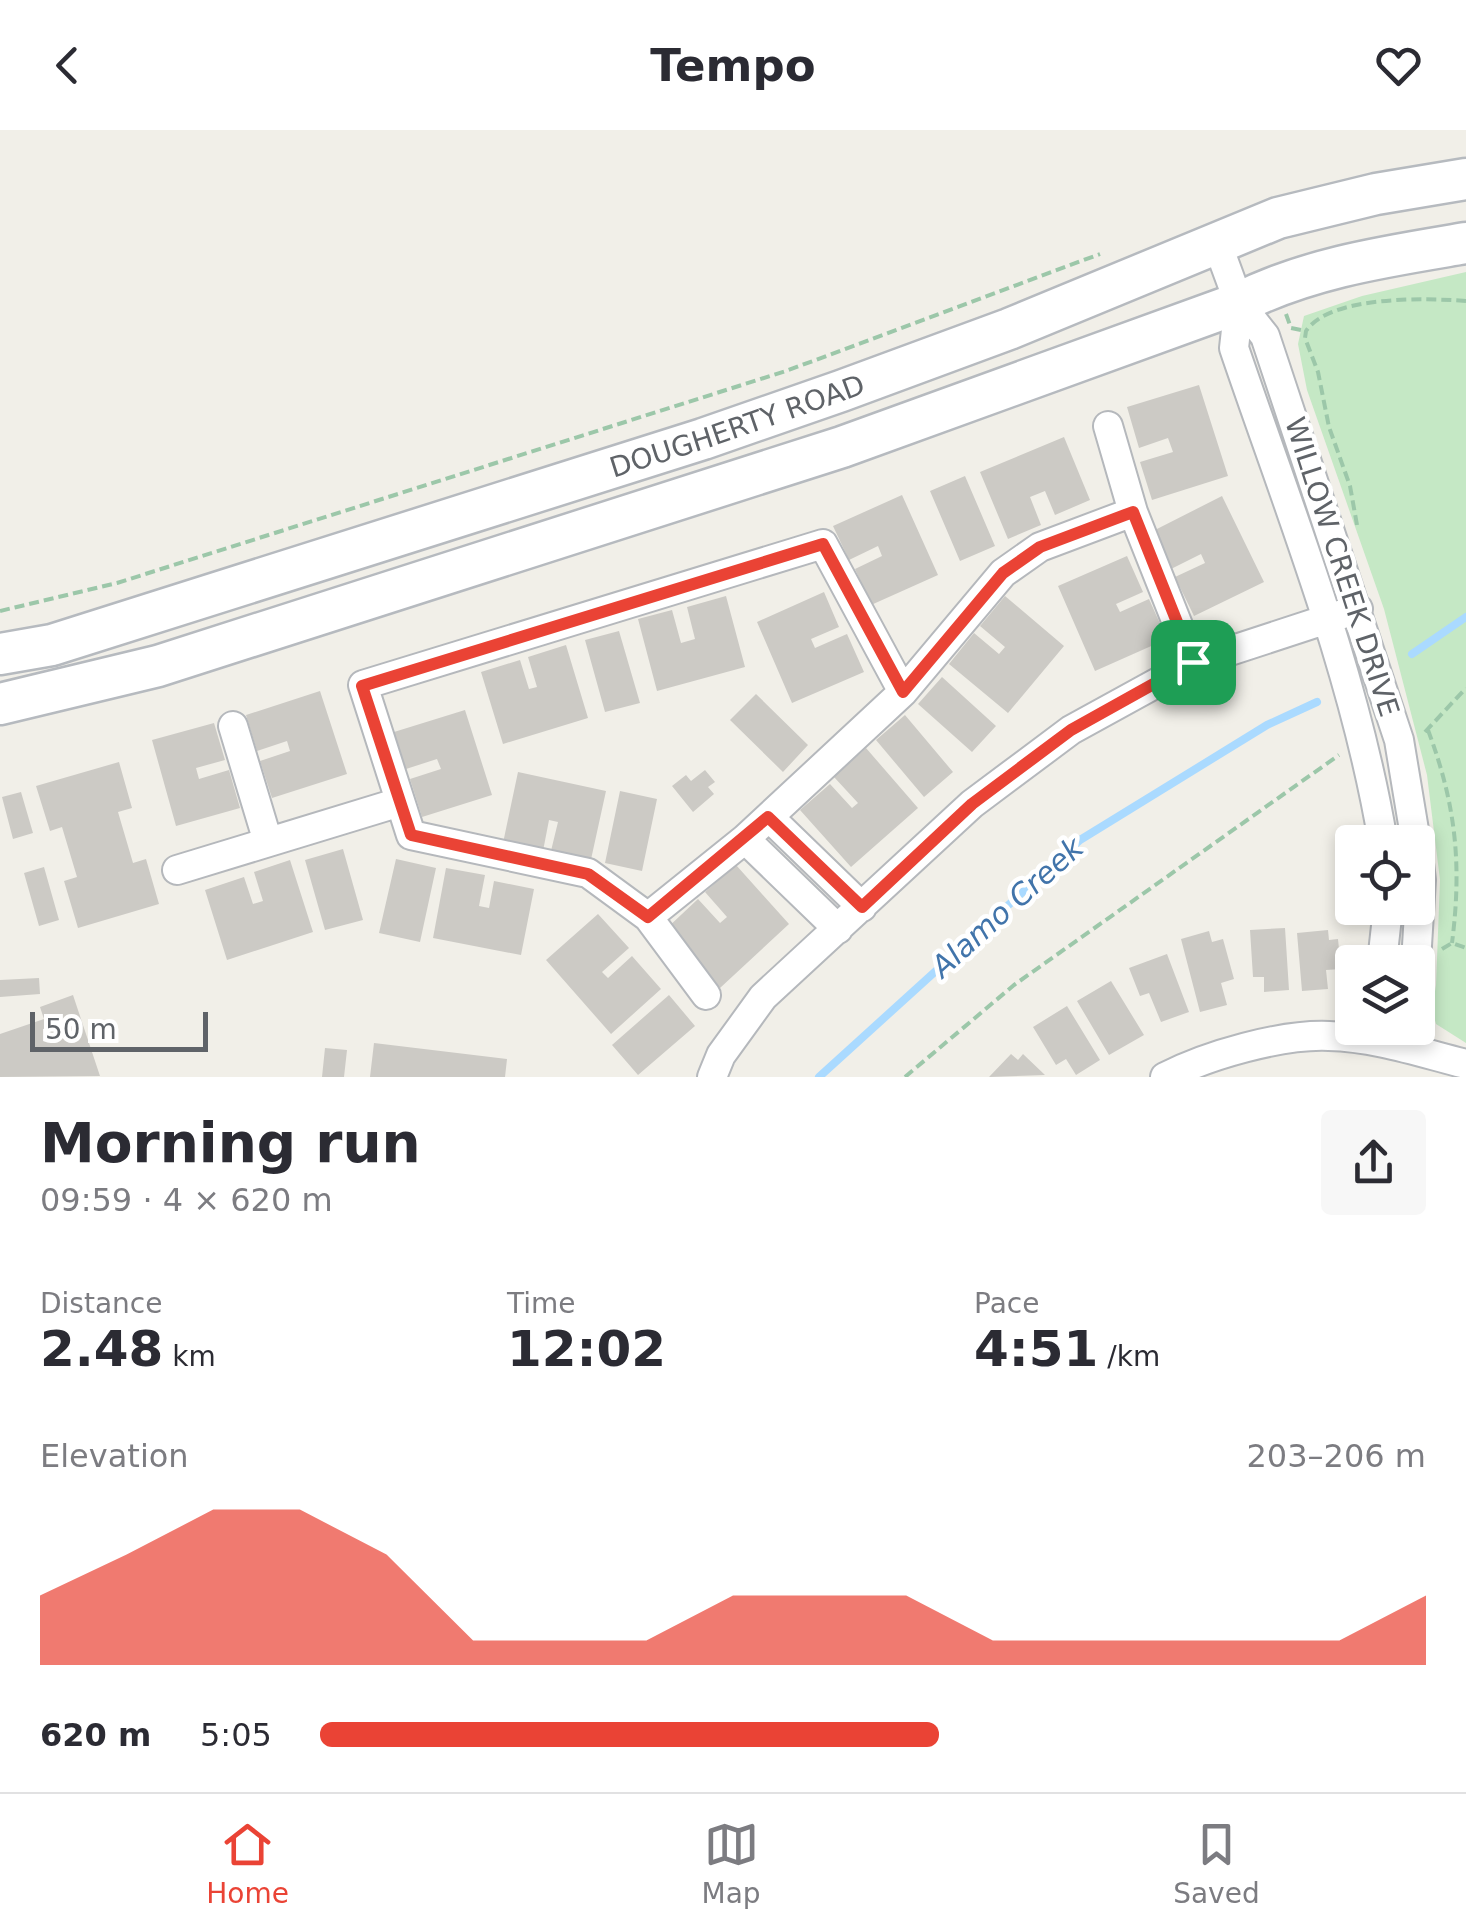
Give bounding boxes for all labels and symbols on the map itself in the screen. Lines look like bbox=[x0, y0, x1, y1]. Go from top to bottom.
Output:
street label: DOUGHERTY ROAD bbox=[606, 367, 869, 484]
street label: WILLOW CREEK DRIVE bbox=[1278, 413, 1406, 721]
pin bbox=[1151, 620, 1236, 705]
water label: Alamo Creek bbox=[922, 829, 1091, 986]
scale bar bbox=[30, 1007, 208, 1051]

